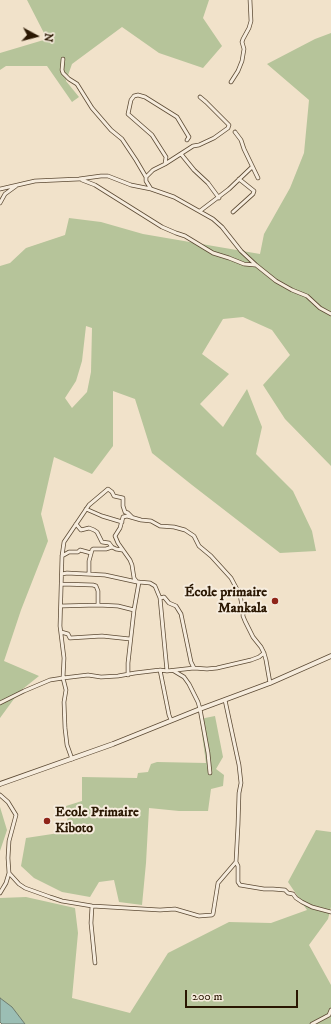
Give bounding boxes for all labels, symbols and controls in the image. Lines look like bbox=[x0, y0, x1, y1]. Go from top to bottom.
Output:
north arrow bbox=[16, 16, 56, 56]
text: N bbox=[40, 32, 55, 43]
place label: École primaire Mankala bbox=[184, 585, 267, 618]
marker: École primaire Mankala bbox=[270, 596, 280, 606]
place label: Ecole Primaire Kiboto bbox=[55, 805, 139, 838]
marker: Ecole Primaire Kiboto bbox=[42, 816, 52, 826]
scale bar bbox=[187, 982, 300, 1008]
text: 200 m bbox=[192, 989, 222, 1004]

